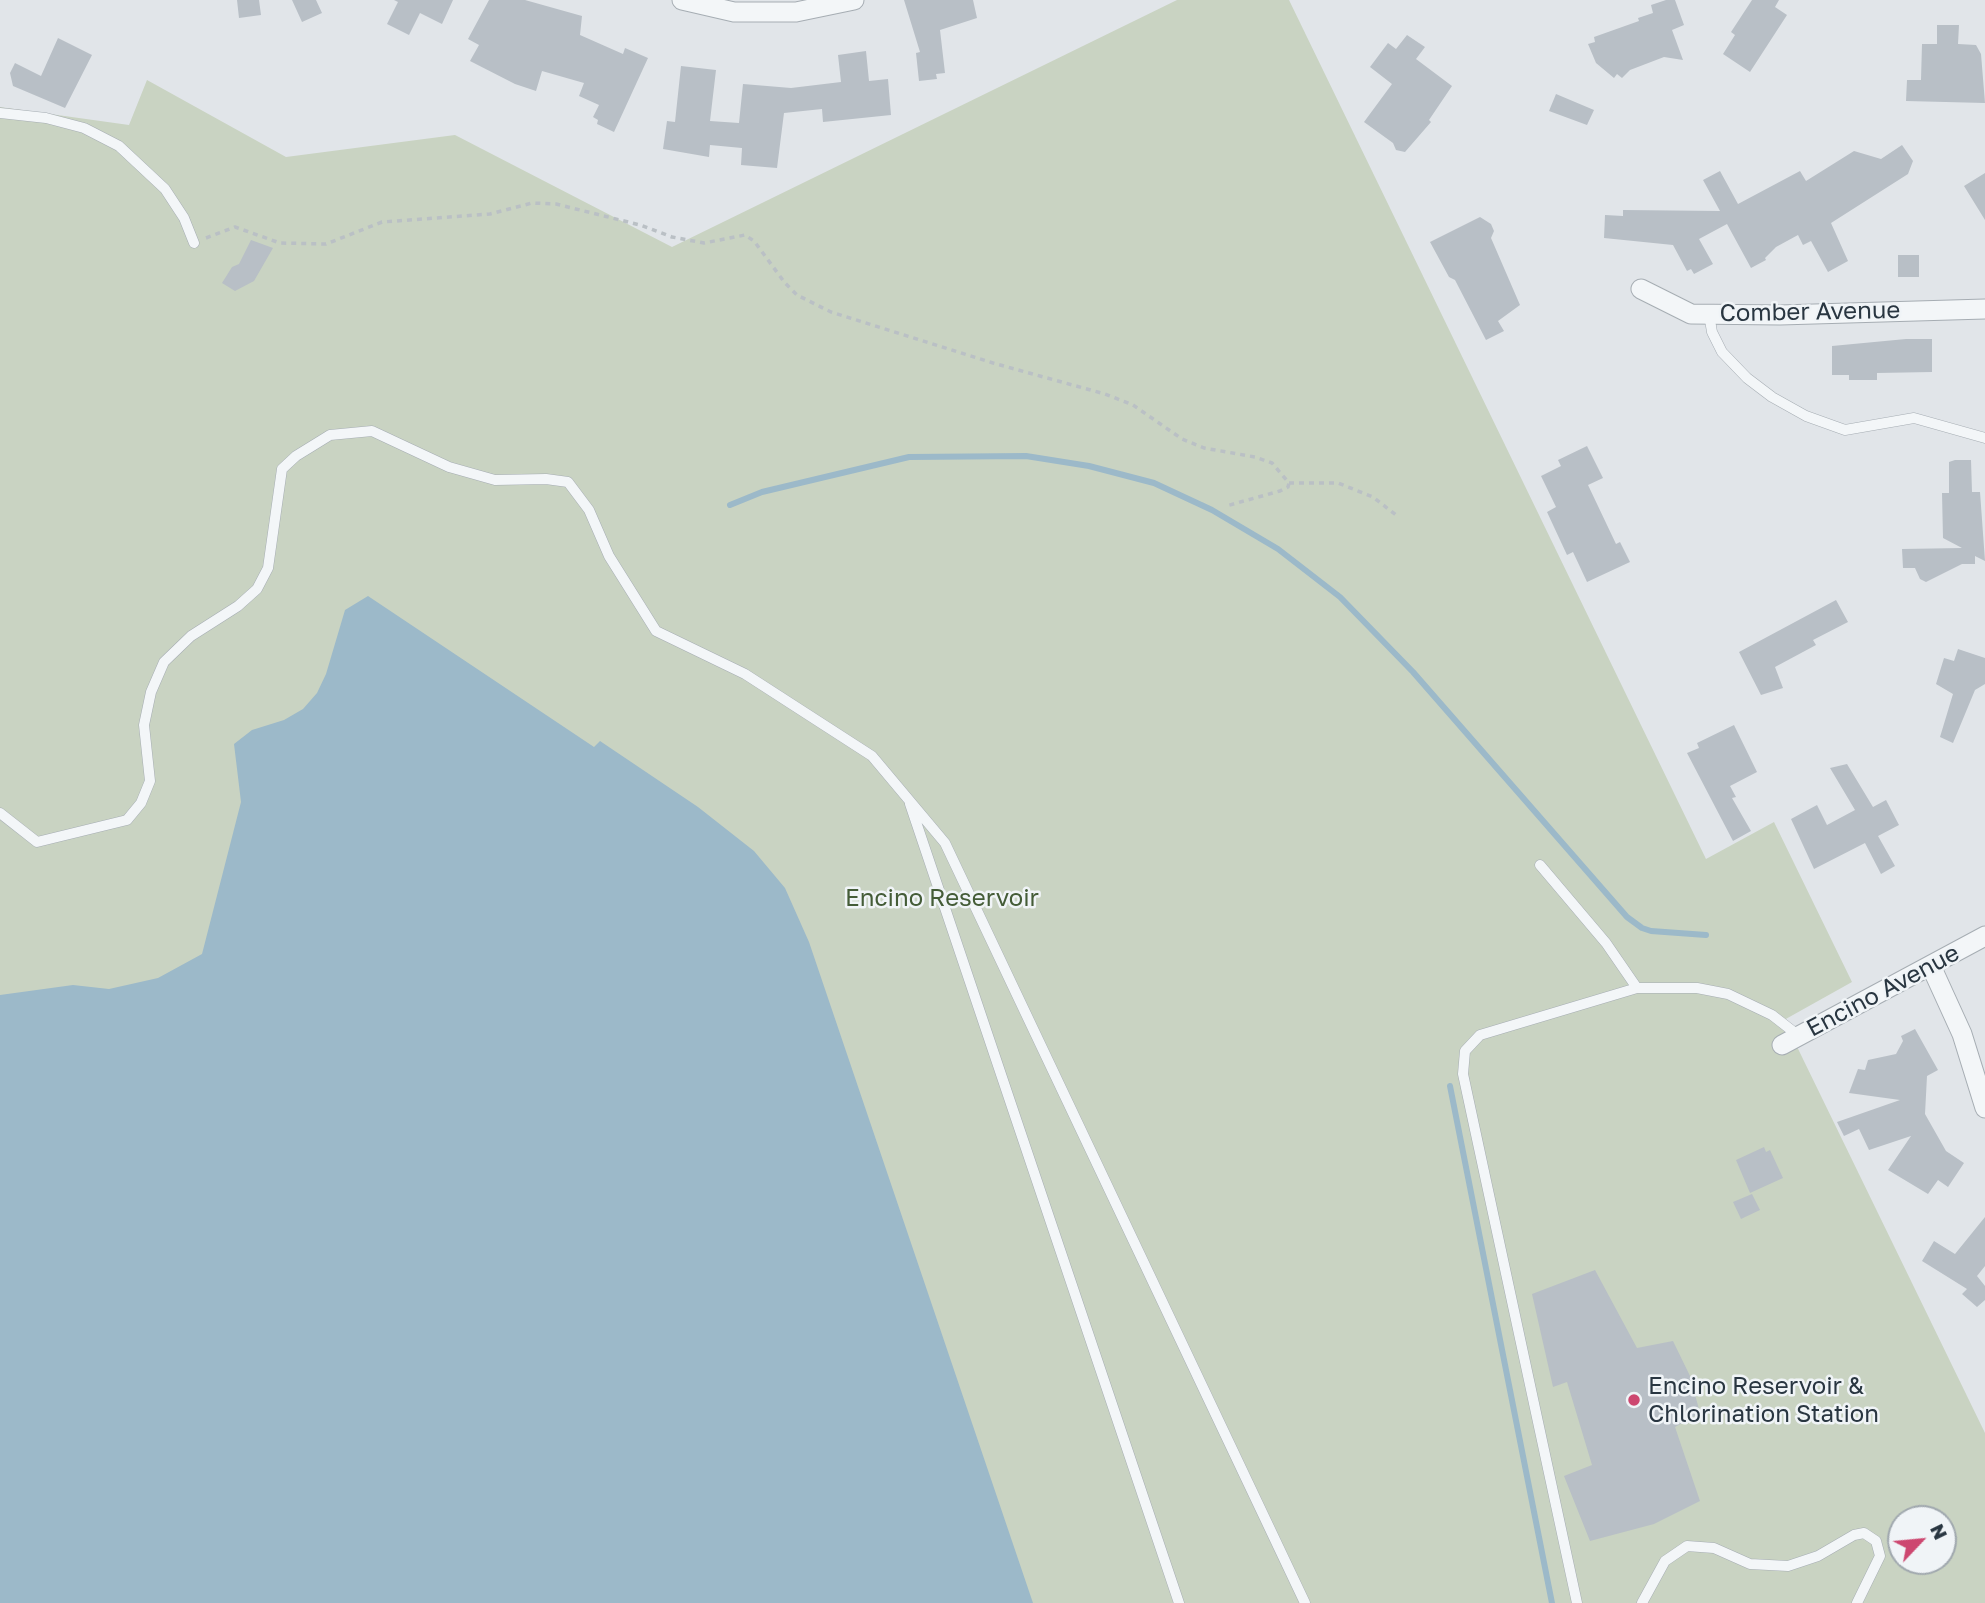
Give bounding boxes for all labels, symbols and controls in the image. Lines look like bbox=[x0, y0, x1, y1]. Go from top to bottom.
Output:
street label: Comber Avenue bbox=[1719, 296, 1901, 328]
park label: Encino Reservoir bbox=[845, 884, 1039, 912]
street label: Encino Avenue bbox=[1802, 939, 1964, 1043]
place label: Encino Reservoir & Chlorination Station bbox=[1648, 1372, 1879, 1428]
marker: Encino Reservoir & Chlorination Station bbox=[1626, 1392, 1642, 1408]
north arrow bbox=[1887, 1505, 1957, 1575]
text: N bbox=[1926, 1520, 1953, 1543]

